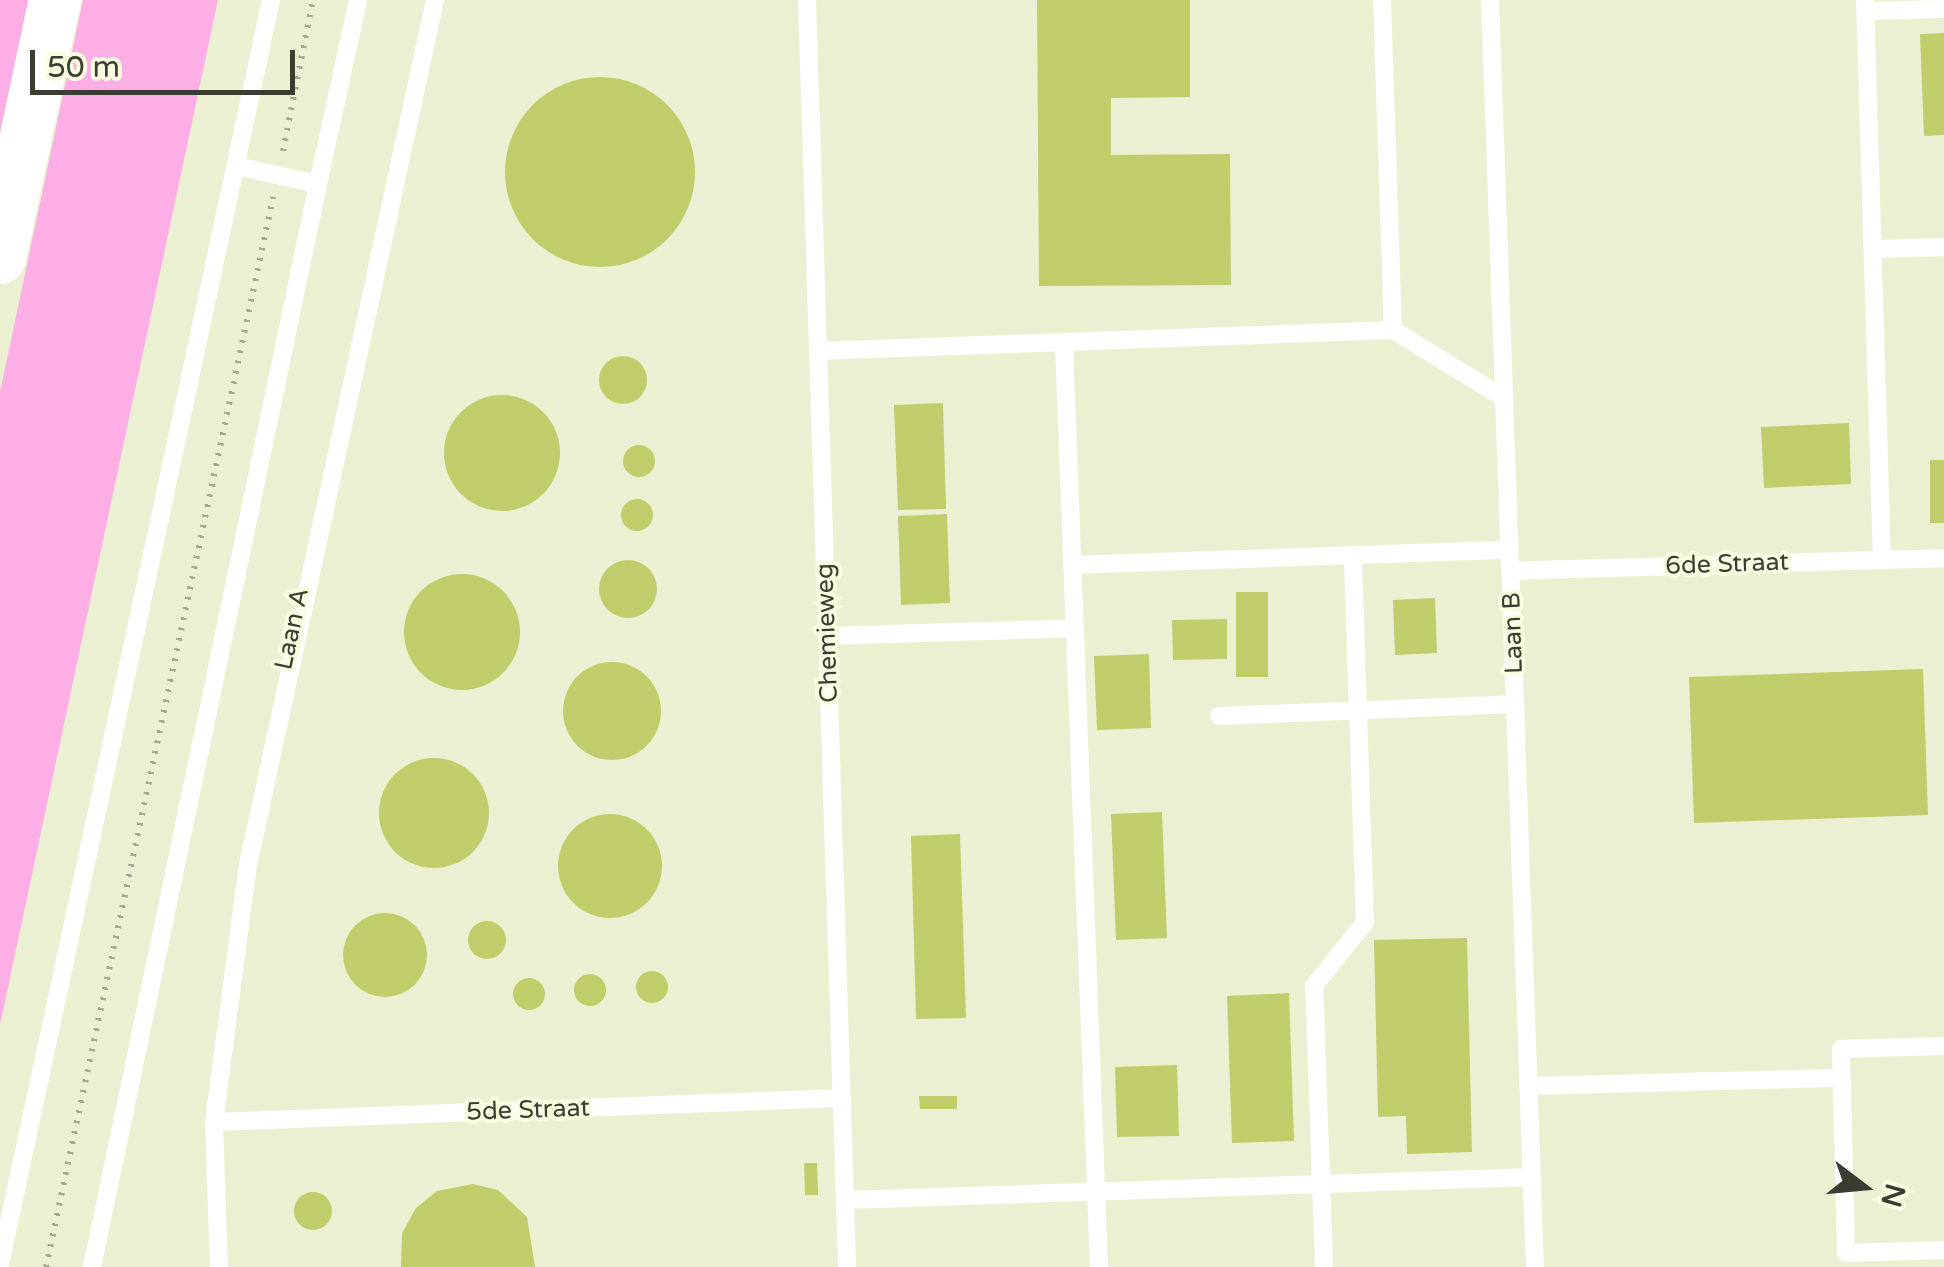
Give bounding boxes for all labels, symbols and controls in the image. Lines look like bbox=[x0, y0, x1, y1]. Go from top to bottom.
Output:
scale bar bbox=[35, 30, 300, 92]
text: 50 m bbox=[47, 49, 120, 86]
street label: 6de Straat bbox=[1665, 547, 1789, 581]
street label: Chemieweg bbox=[810, 563, 844, 703]
street label: Laan A bbox=[269, 585, 315, 673]
street label: Laan B bbox=[1497, 592, 1529, 674]
street label: 5de Straat bbox=[466, 1093, 590, 1127]
north arrow bbox=[1814, 1137, 1914, 1237]
text: N bbox=[1873, 1180, 1912, 1211]

